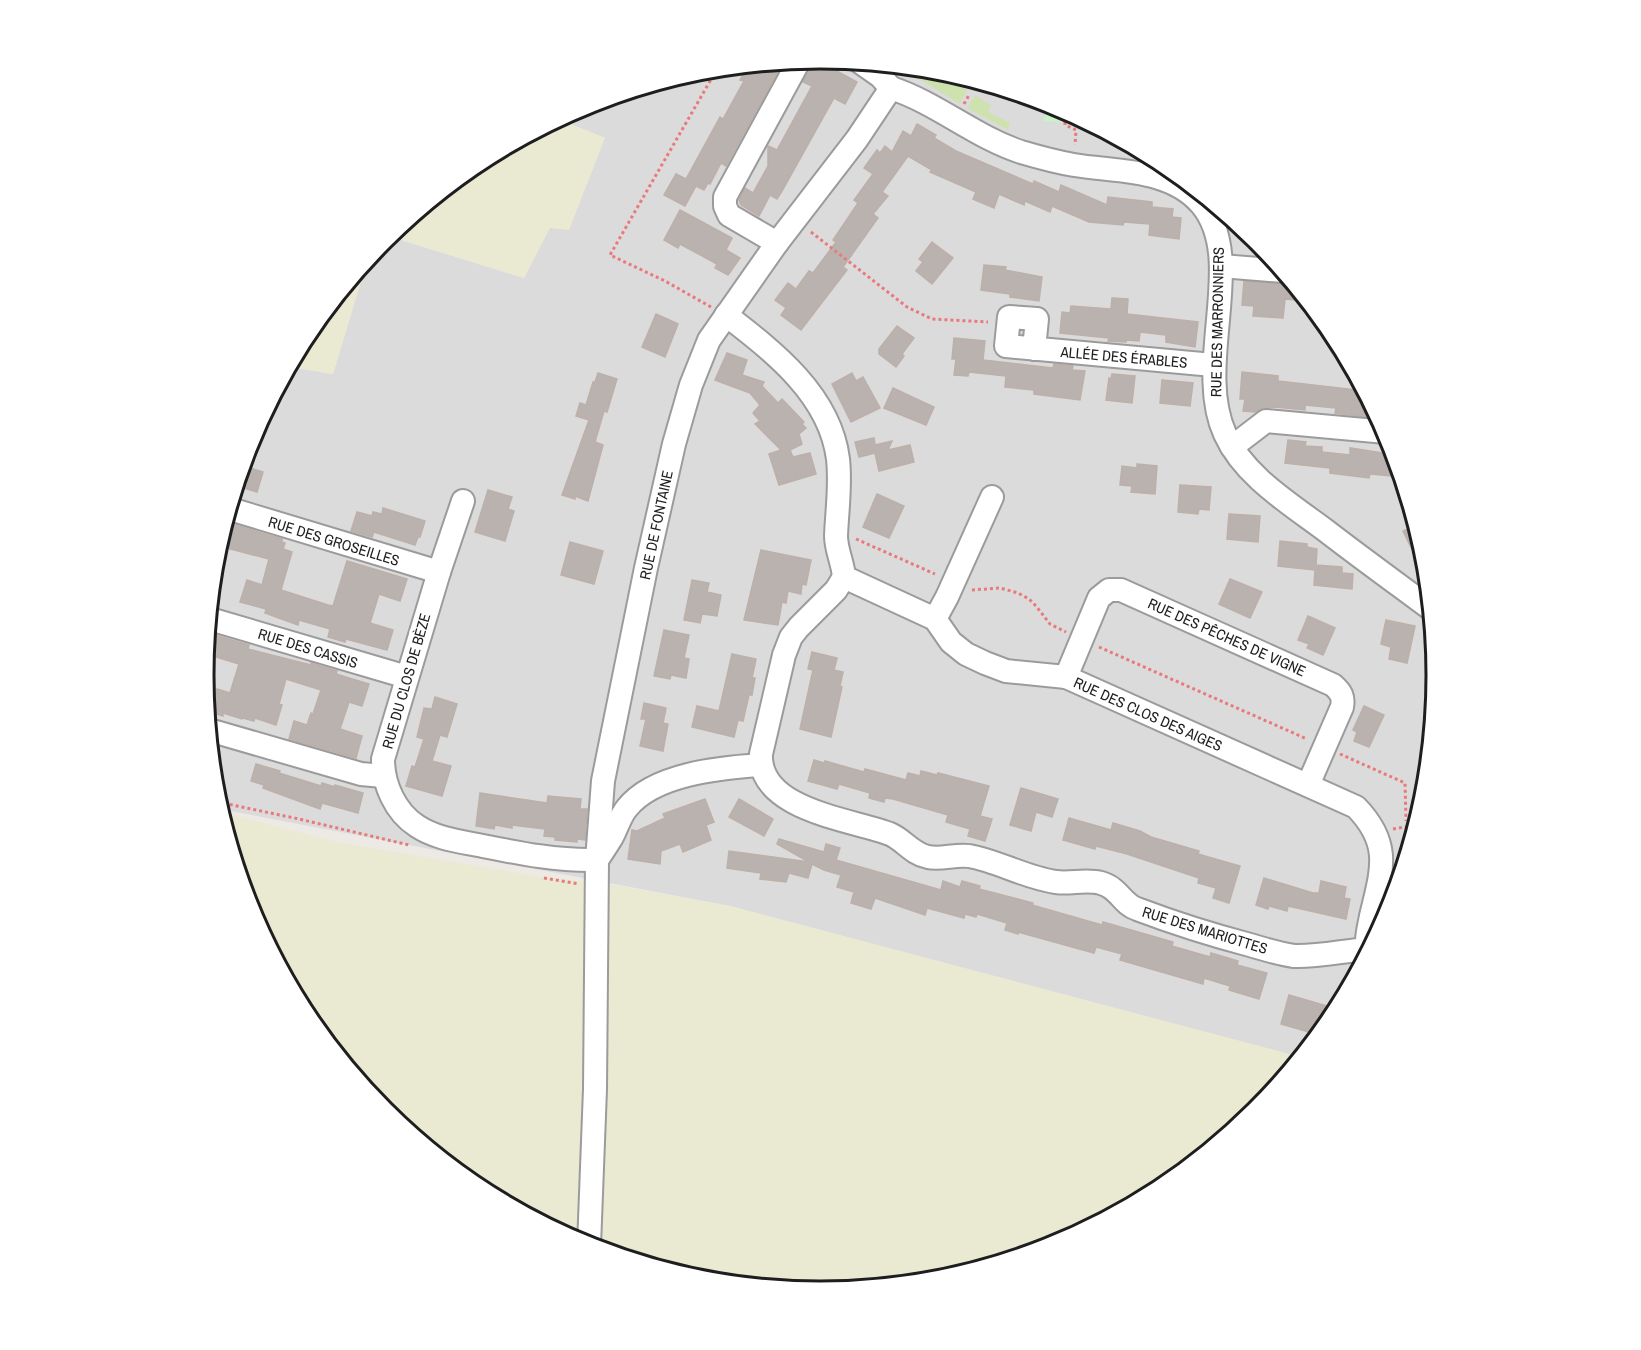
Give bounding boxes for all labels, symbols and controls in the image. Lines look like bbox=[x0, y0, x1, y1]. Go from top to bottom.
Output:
street label: RUE DES MARRONNIERS bbox=[1205, 247, 1229, 397]
street label: ALLÉE DES ÉRABLES bbox=[1059, 341, 1188, 373]
street label: RUE DE FONTAINE bbox=[634, 468, 678, 582]
street label: RUE DES GROSEILLES bbox=[266, 511, 402, 571]
street label: RUE DES PÊCHES DE VIGNE bbox=[1145, 593, 1309, 681]
street label: RUE DU CLOS DE BÈZE bbox=[377, 611, 435, 751]
street label: RUE DES CASSIS bbox=[256, 623, 360, 673]
street label: RUE DES CLOS DES AIGES bbox=[1070, 672, 1226, 756]
street label: RUE DES MARIOTTES bbox=[1140, 901, 1270, 959]

